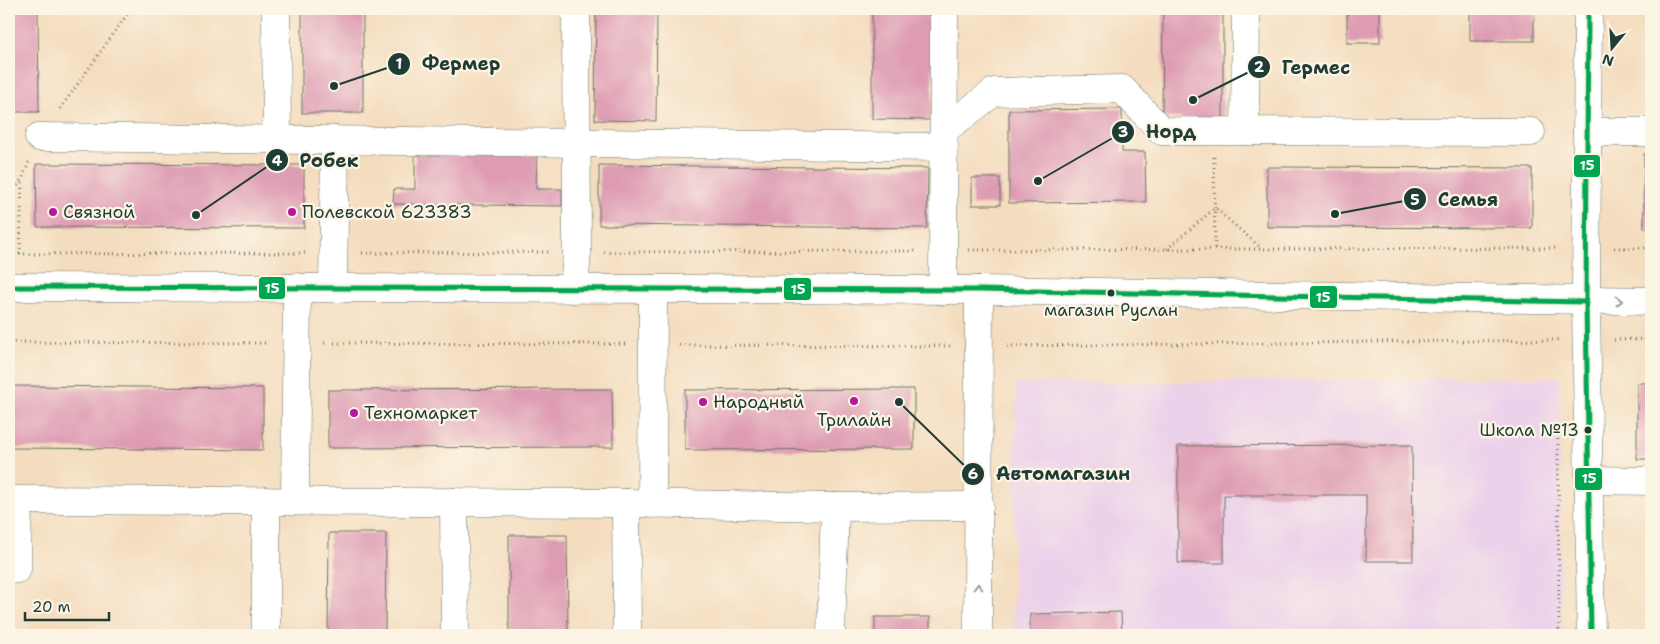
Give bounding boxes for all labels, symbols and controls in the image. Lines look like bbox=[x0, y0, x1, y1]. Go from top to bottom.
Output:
north arrow bbox=[1588, 22, 1638, 72]
callout: Фермер bbox=[387, 47, 510, 81]
callout: Гермес bbox=[1247, 50, 1360, 84]
text: N bbox=[1600, 50, 1616, 71]
text: Фермер bbox=[422, 51, 500, 76]
text: 1 bbox=[396, 54, 403, 74]
text: Гермес bbox=[1282, 55, 1350, 80]
text: 2 bbox=[1254, 57, 1265, 77]
callout: Норд bbox=[1111, 115, 1206, 149]
text: Норд bbox=[1146, 119, 1197, 144]
text: 3 bbox=[1118, 122, 1128, 142]
callout: Робек bbox=[264, 143, 369, 177]
text: Робек bbox=[299, 148, 359, 173]
text: 4 bbox=[272, 151, 283, 171]
line badge: 15 bbox=[1573, 154, 1601, 178]
text: 15 bbox=[1579, 156, 1595, 174]
callout: Семья bbox=[1403, 182, 1508, 216]
text: Семья bbox=[1438, 187, 1498, 212]
text: 5 bbox=[1410, 190, 1420, 210]
place label: Связной bbox=[63, 200, 135, 224]
place label: Полевской 623383 bbox=[302, 200, 472, 224]
marker: Связной bbox=[47, 206, 59, 218]
marker: Полевской 623383 bbox=[286, 206, 298, 218]
line badge: 15 bbox=[258, 276, 286, 300]
line badge: 15 bbox=[783, 277, 812, 301]
text: 15 bbox=[264, 279, 280, 297]
text: 15 bbox=[790, 280, 806, 298]
line badge: 15 bbox=[1309, 285, 1338, 309]
marker: магазин Руслан bbox=[1106, 288, 1116, 298]
text: 15 bbox=[1315, 288, 1331, 306]
one-way arrow bbox=[1616, 296, 1623, 306]
place label: магазин Руслан bbox=[1044, 299, 1178, 321]
place label: Народный bbox=[713, 390, 804, 414]
marker: Трилайн bbox=[848, 395, 860, 407]
marker: Народный bbox=[697, 396, 709, 408]
place label: Техномаркет bbox=[364, 401, 478, 425]
marker: Техномаркет bbox=[348, 407, 360, 419]
place label: Трилайн bbox=[817, 408, 891, 432]
place label: Школа №13 bbox=[1479, 419, 1579, 441]
marker: Школа №13 bbox=[1583, 425, 1593, 435]
callout: Автомагазин bbox=[961, 457, 1141, 491]
text: Автомагазин bbox=[996, 461, 1130, 486]
text: 6 bbox=[968, 464, 978, 484]
line badge: 15 bbox=[1574, 467, 1603, 491]
text: 15 bbox=[1581, 469, 1597, 487]
one-way arrow bbox=[973, 582, 983, 590]
scale bar bbox=[25, 589, 109, 621]
text: 20 m bbox=[32, 597, 71, 617]

